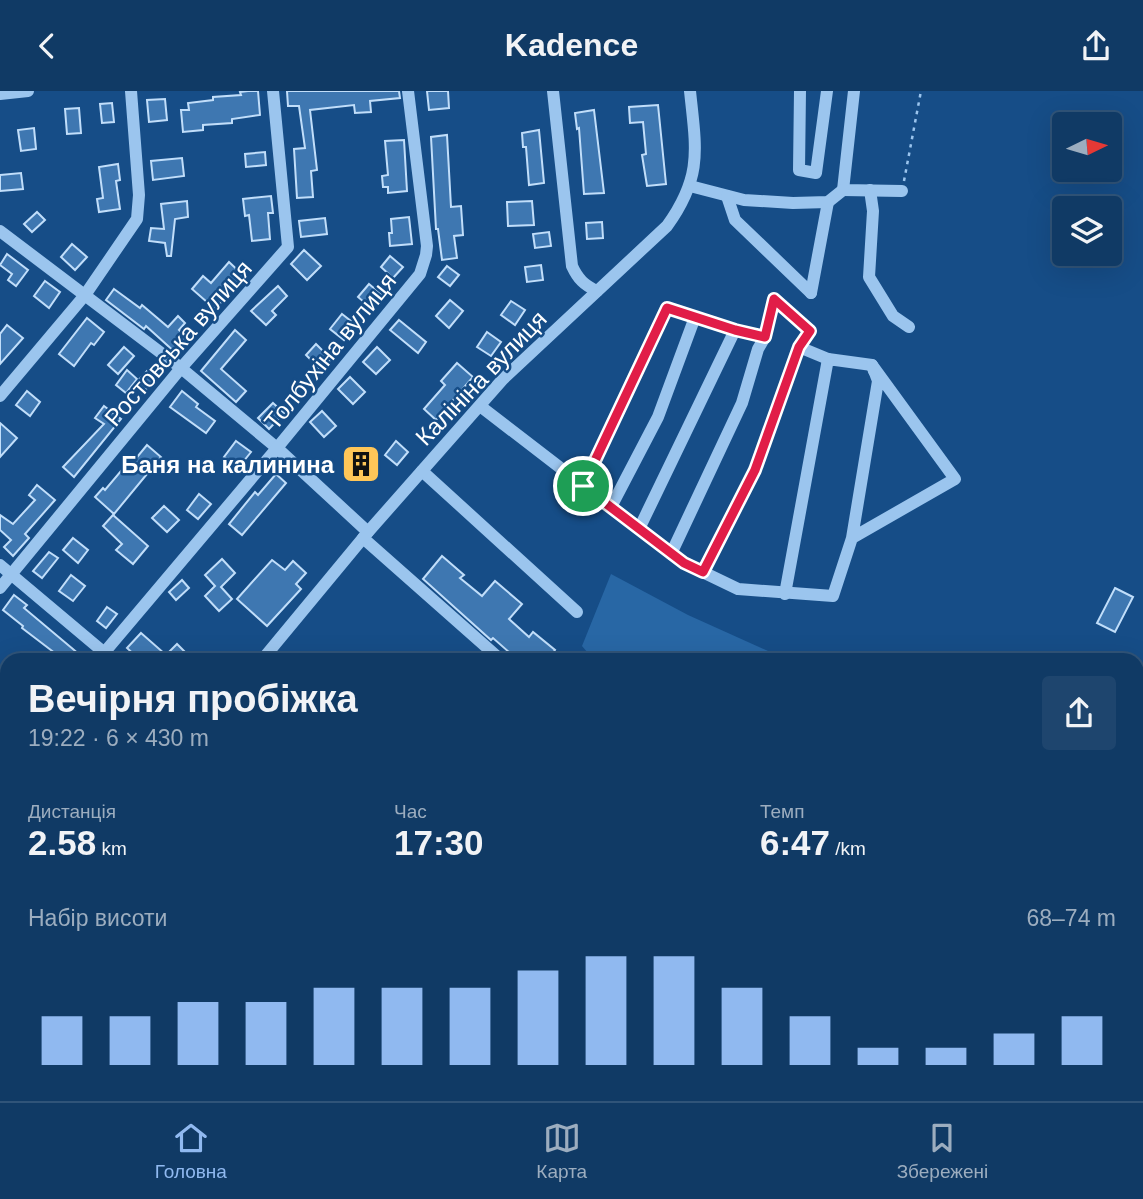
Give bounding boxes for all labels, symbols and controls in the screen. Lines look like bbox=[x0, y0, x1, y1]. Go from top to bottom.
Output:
icon: back bbox=[28, 27, 66, 65]
text: Kadence bbox=[505, 27, 638, 63]
icon: share bbox=[1077, 27, 1115, 65]
north arrow bbox=[1052, 112, 1122, 182]
map controls bbox=[1052, 112, 1122, 266]
button: layers bbox=[1052, 196, 1122, 266]
street label: Ростовська вулиця bbox=[99, 255, 257, 431]
street label: Толбухіна вулиця bbox=[259, 267, 401, 435]
street label: Калініна вулиця bbox=[410, 305, 552, 451]
building icon: Баня на калинина bbox=[340, 443, 382, 485]
place label: Баня на калинина bbox=[121, 451, 335, 478]
pin bbox=[553, 456, 613, 516]
icon: arrive bbox=[564, 467, 602, 505]
button: share bbox=[1042, 676, 1116, 750]
text: Вечірня пробіжка bbox=[28, 678, 358, 720]
text: 19:22 · 6 × 430 m bbox=[28, 725, 209, 751]
text: Дистанція bbox=[28, 801, 116, 822]
text: Час bbox=[394, 801, 427, 822]
text: Темп bbox=[760, 801, 804, 822]
text: 2.58 bbox=[28, 823, 96, 862]
text: 17:30 bbox=[394, 823, 484, 862]
text: 6:47 bbox=[760, 823, 830, 862]
text: km bbox=[96, 838, 127, 859]
text: /km bbox=[830, 838, 866, 859]
text: Набір висоти bbox=[28, 905, 167, 931]
text: 68–74 m bbox=[1026, 905, 1116, 931]
tab: Головна bbox=[155, 1119, 227, 1183]
tab: Карта bbox=[536, 1119, 587, 1183]
tab: Збережені bbox=[897, 1119, 988, 1183]

